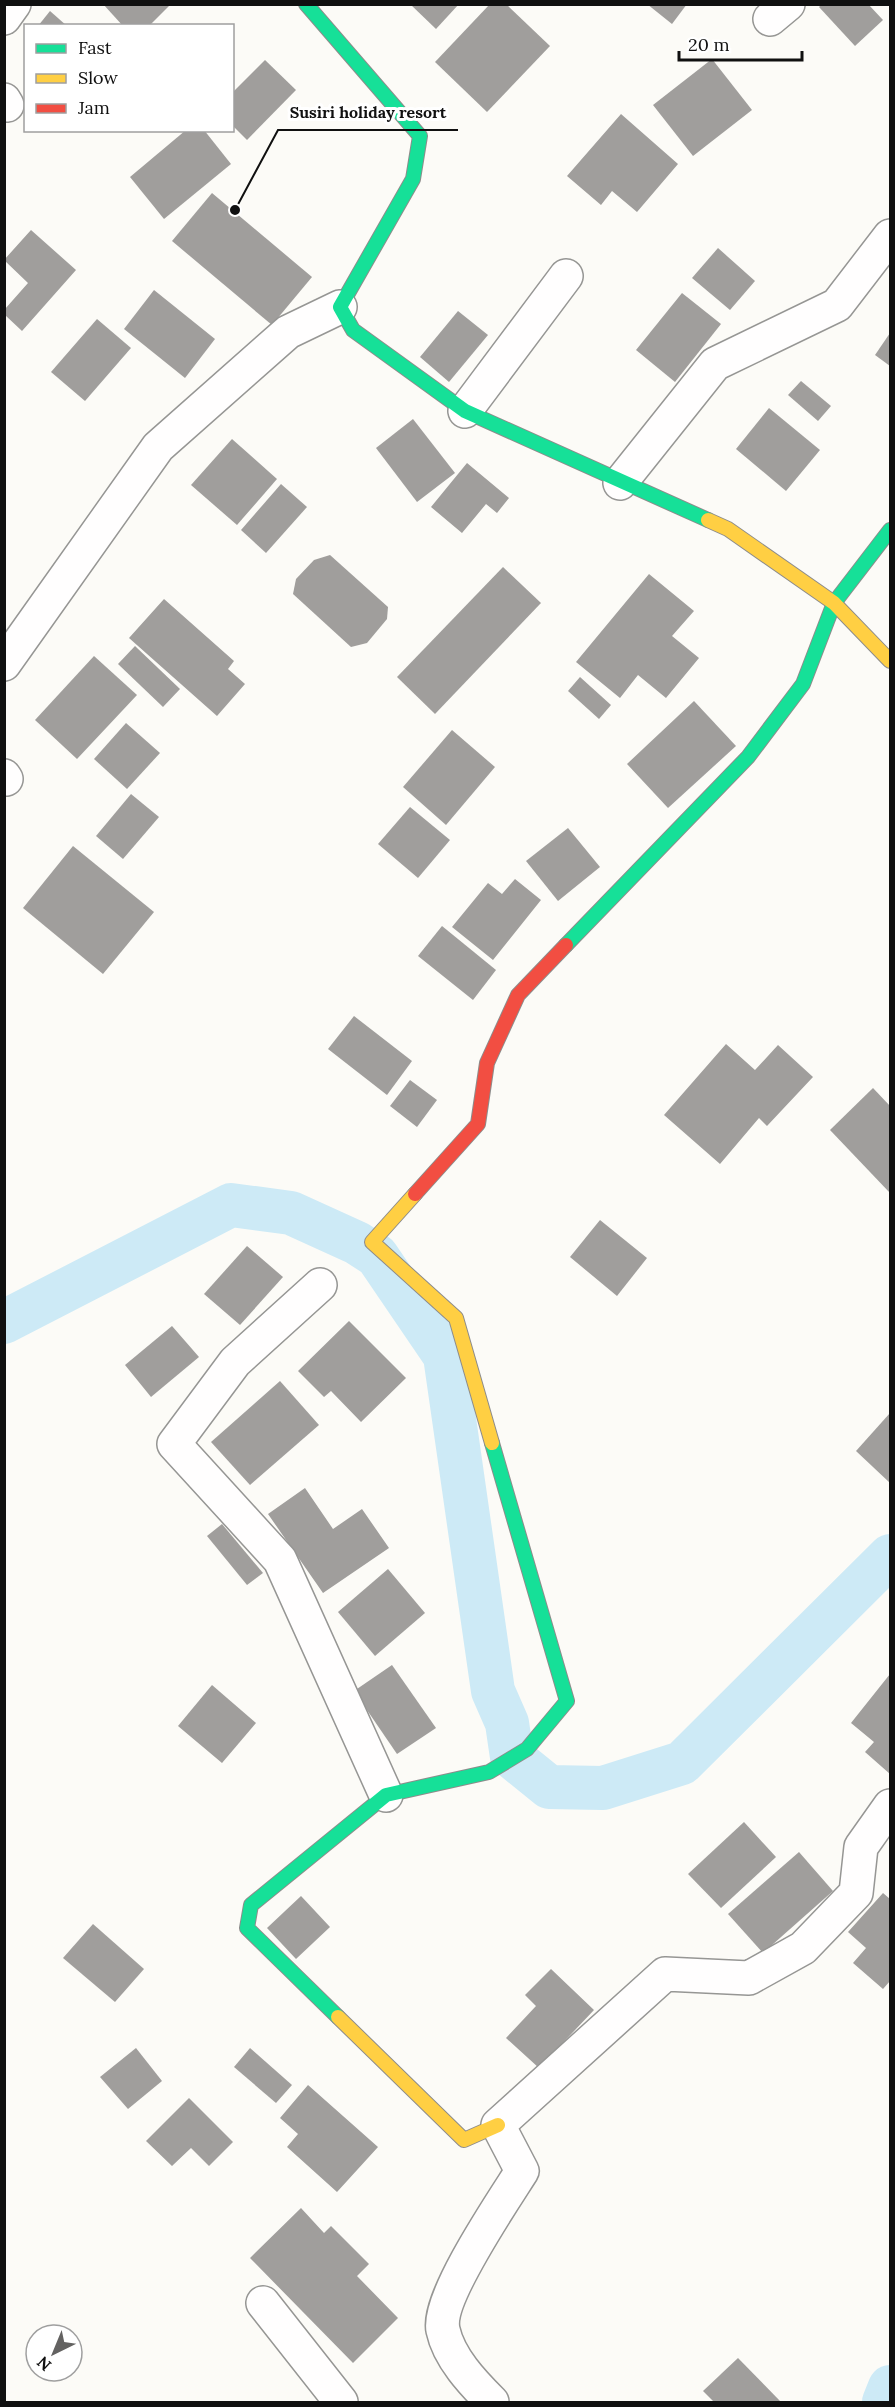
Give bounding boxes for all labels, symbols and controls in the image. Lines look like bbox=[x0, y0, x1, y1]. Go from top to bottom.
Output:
legend bbox=[24, 24, 234, 132]
scale bar bbox=[679, 24, 802, 62]
text: 20 m bbox=[688, 33, 730, 56]
text: Fast bbox=[78, 36, 112, 59]
text: Slow bbox=[78, 66, 118, 89]
text: Jam bbox=[77, 96, 110, 119]
callout: Susiri holiday resort bbox=[278, 96, 458, 130]
text: Susiri holiday resort bbox=[290, 102, 447, 122]
north arrow bbox=[24, 2323, 84, 2383]
text: N bbox=[32, 2352, 55, 2376]

